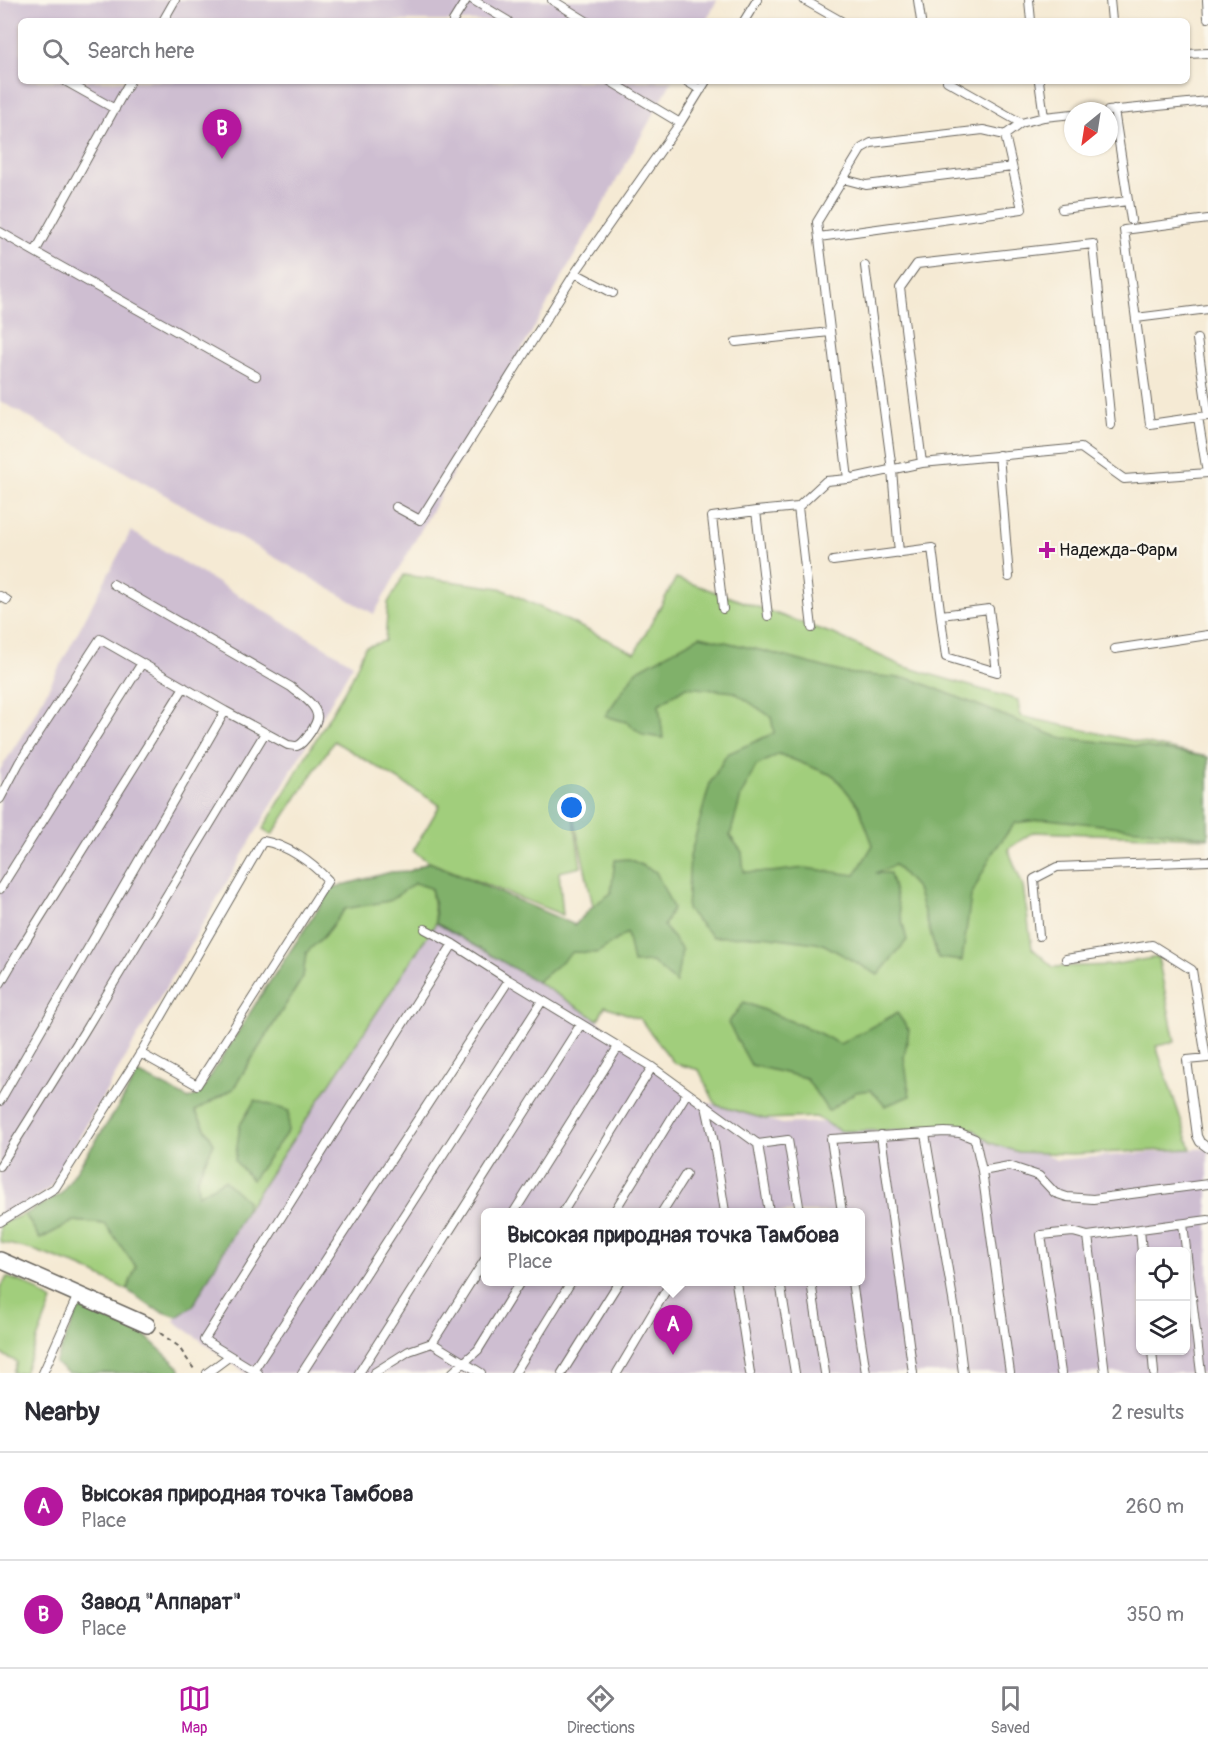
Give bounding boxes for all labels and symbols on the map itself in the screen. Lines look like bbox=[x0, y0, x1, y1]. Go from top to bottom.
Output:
north arrow bbox=[1064, 102, 1118, 156]
pin: B bbox=[202, 110, 242, 159]
place label: Надежда-Фарм bbox=[1059, 539, 1178, 562]
marker: Надежда-Фарм bbox=[1040, 543, 1054, 557]
your location bbox=[557, 793, 586, 822]
pin: A bbox=[654, 1306, 692, 1355]

